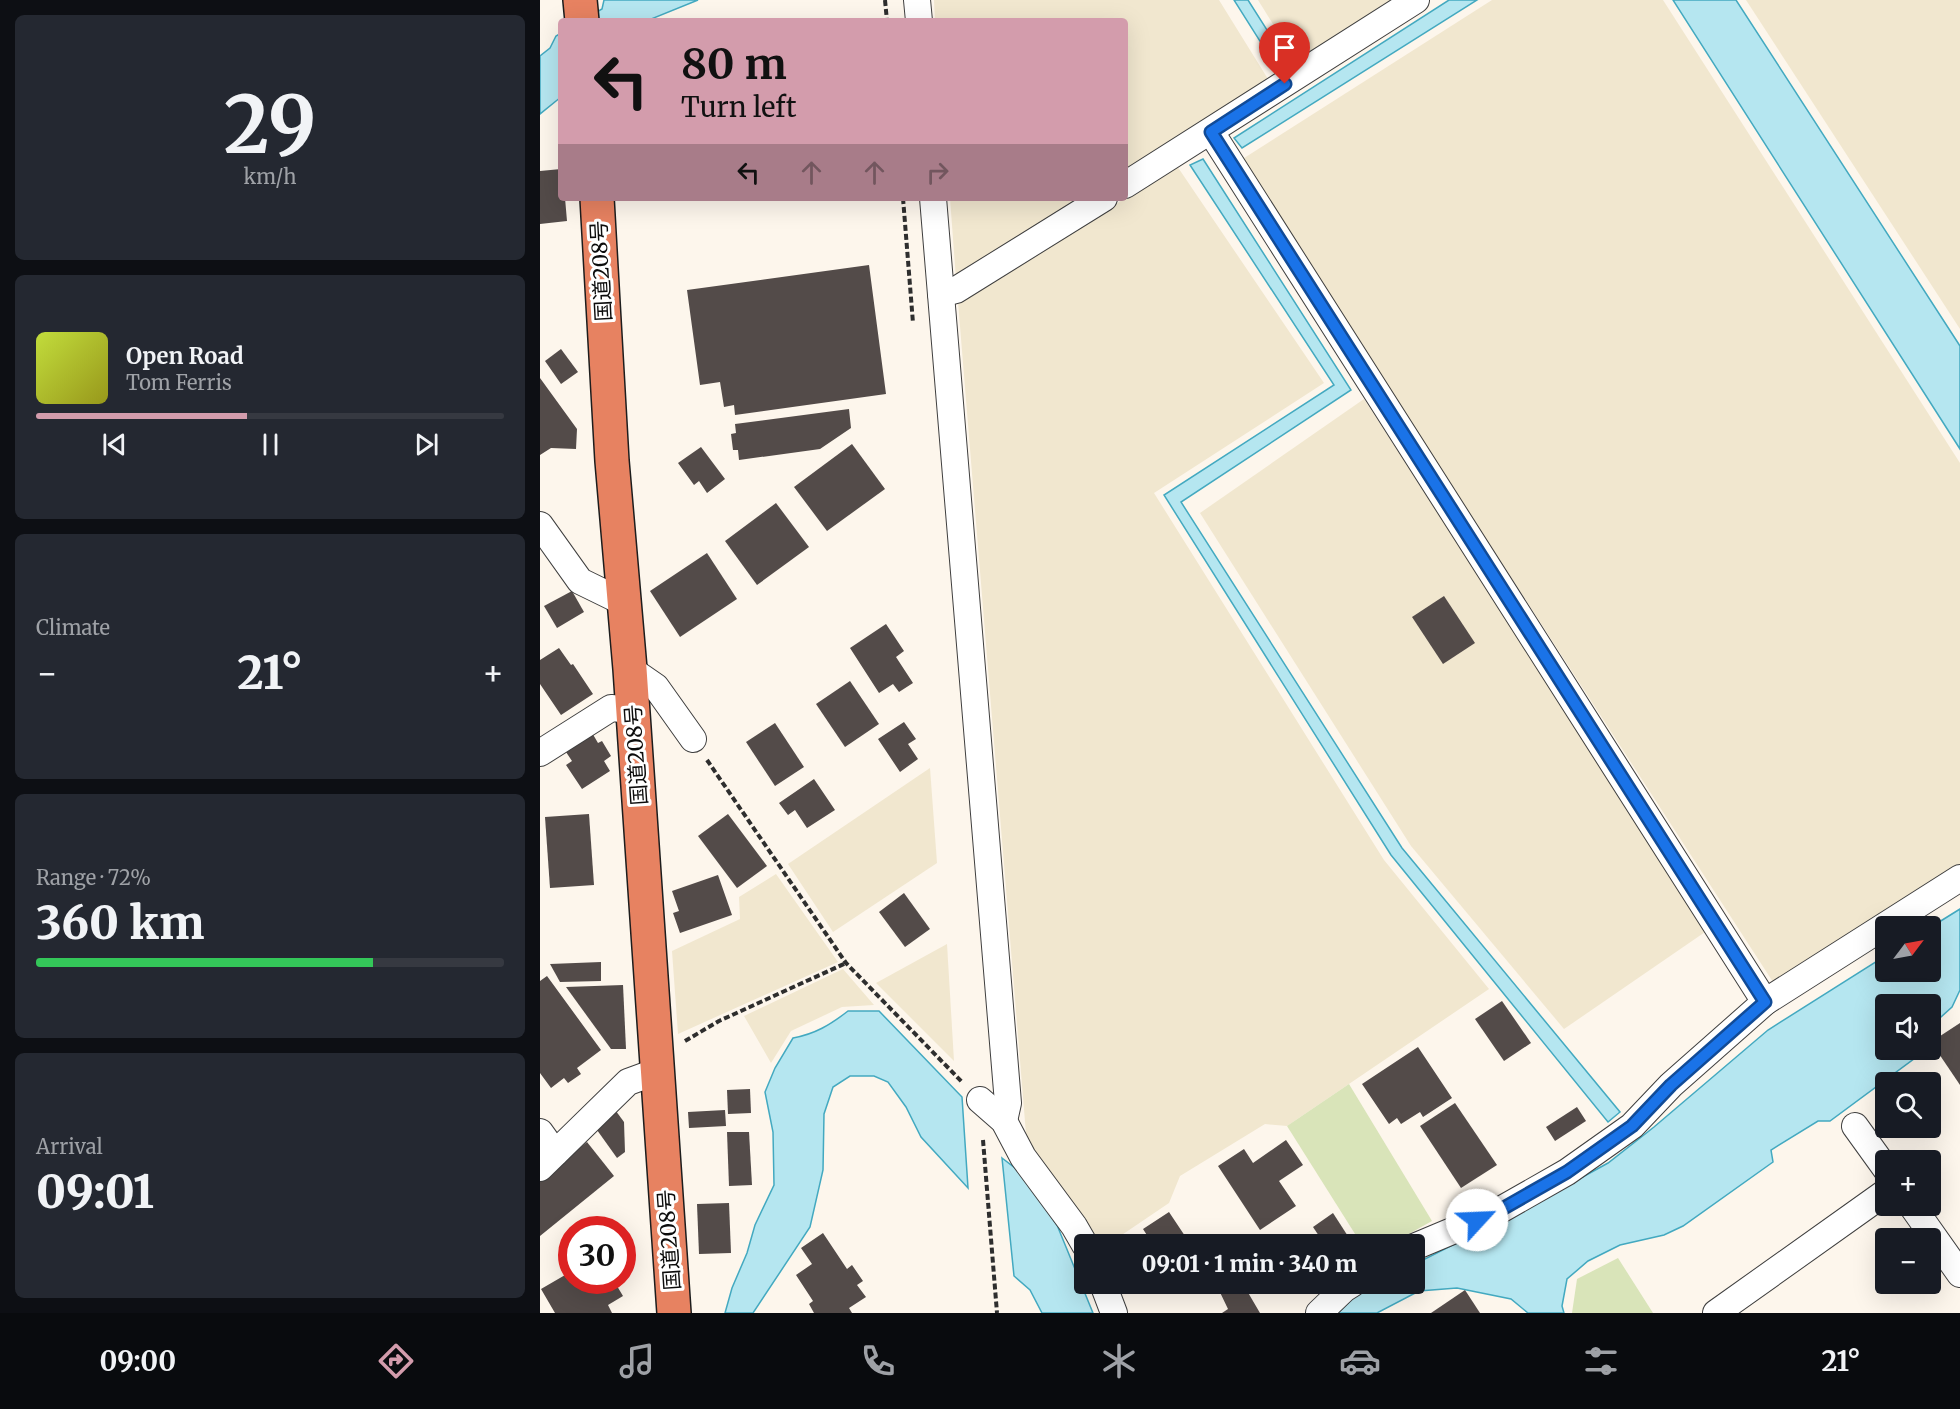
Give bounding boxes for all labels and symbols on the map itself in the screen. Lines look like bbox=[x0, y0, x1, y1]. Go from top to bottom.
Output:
pin bbox=[1259, 22, 1310, 84]
street label: 国道208号 bbox=[585, 220, 617, 322]
street label: 国道208号 bbox=[619, 704, 653, 806]
north arrow bbox=[1875, 916, 1941, 982]
position arrow bbox=[1445, 1188, 1509, 1252]
street label: 国道208号 bbox=[652, 1189, 686, 1291]
speed limit sign: 30 bbox=[558, 1216, 636, 1294]

